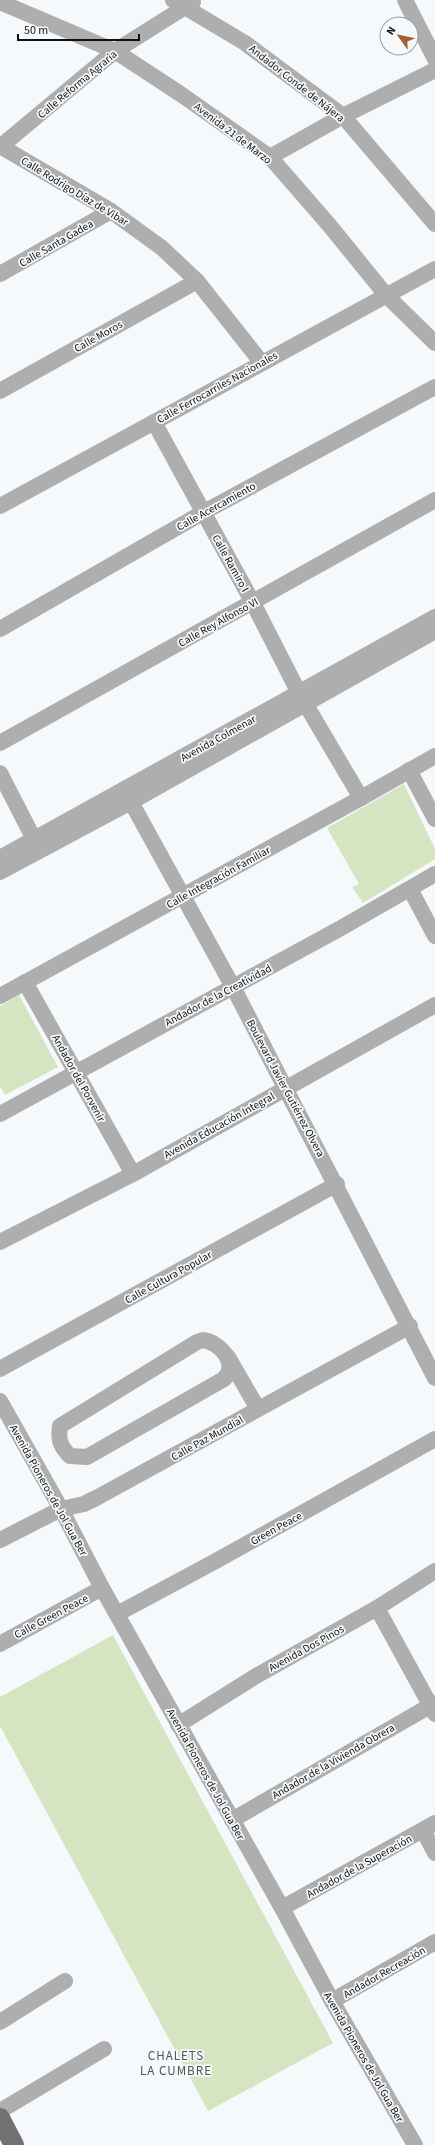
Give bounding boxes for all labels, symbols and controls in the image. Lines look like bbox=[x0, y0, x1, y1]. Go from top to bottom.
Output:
scale bar bbox=[18, 16, 139, 42]
north arrow bbox=[379, 16, 419, 56]
text: 50 m bbox=[24, 22, 48, 39]
text: N bbox=[383, 24, 399, 38]
street label: Andador Conde de Nájera bbox=[246, 41, 348, 125]
street label: Calle Reforma Agraria bbox=[35, 47, 120, 122]
street label: Avenida 21 de Marzo bbox=[191, 99, 275, 168]
street label: Calle Rodrigo Díaz de Vibar bbox=[18, 153, 131, 230]
street label: Calle Santa Gadea bbox=[17, 216, 96, 271]
street label: Calle Moros bbox=[71, 317, 126, 356]
street label: Calle Ferrocarriles Nacionales bbox=[154, 348, 281, 427]
street label: Calle Acercamiento bbox=[174, 478, 259, 534]
street label: Calle Ramiro I bbox=[209, 532, 253, 595]
street label: Calle Rey Alfonso VI bbox=[176, 594, 261, 651]
street label: Avenida Colmenar bbox=[178, 711, 259, 765]
street label: Calle Integración Familiar bbox=[164, 842, 273, 912]
street label: Andador de la Creatividad bbox=[162, 961, 274, 1030]
street label: Boulevard Javier Gutiérrez Olvera bbox=[243, 1017, 328, 1160]
street label: Andador del Porvenir bbox=[48, 1032, 109, 1125]
street label: Avenida Educación Integral bbox=[161, 1089, 277, 1162]
street label: Calle Cultura Popular bbox=[122, 1247, 215, 1308]
street label: Calle Paz Mundial bbox=[168, 1412, 246, 1464]
street label: Avenida Pioneros de Jol Gua Ber bbox=[6, 1422, 91, 1559]
street label: Green Peace bbox=[248, 1508, 305, 1549]
street label: Calle Green Peace bbox=[12, 1590, 91, 1642]
street label: Avenida Dos Pinos bbox=[266, 1621, 347, 1675]
street label: Avenida Pioneros de Jol Gua Ber bbox=[163, 1706, 248, 1843]
street label: Andador de la Vivienda Obrera bbox=[269, 1720, 397, 1803]
street label: Andador de la Superación bbox=[304, 1831, 415, 1902]
street label: Andador Recreación bbox=[340, 1943, 428, 2002]
street label: Avenida Pioneros de Jol Gua Ber bbox=[320, 1989, 407, 2125]
district label: CHALETS LA CUMBRE bbox=[140, 2047, 212, 2080]

